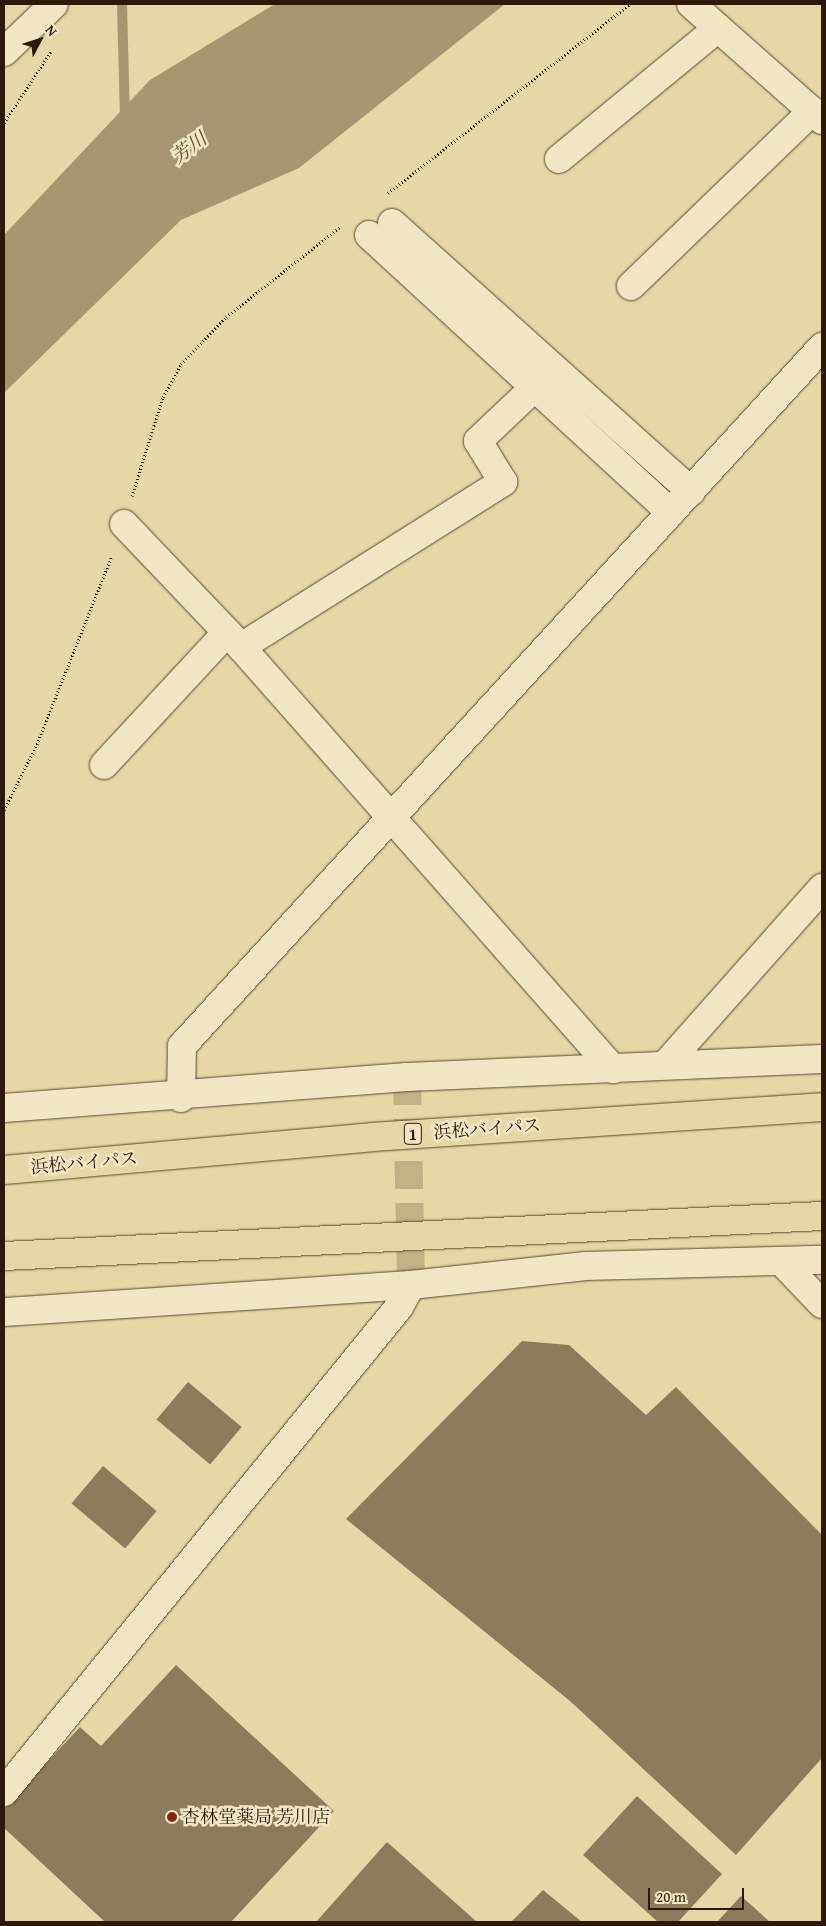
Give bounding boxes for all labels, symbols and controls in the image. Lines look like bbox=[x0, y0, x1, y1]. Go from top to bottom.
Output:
north arrow bbox=[15, 15, 65, 65]
text: N bbox=[41, 20, 62, 40]
water label: 芳川 bbox=[167, 127, 211, 169]
street label: 浜松バイパス bbox=[432, 1114, 542, 1144]
road number: 1 bbox=[403, 1120, 423, 1148]
street label: 浜松バイパス bbox=[29, 1148, 139, 1178]
place label: 杏林堂薬局 芳川店 bbox=[182, 1806, 330, 1828]
marker: 杏林堂薬局 芳川店 bbox=[166, 1811, 178, 1823]
scale bar bbox=[651, 1878, 747, 1910]
text: 20 m bbox=[656, 1886, 686, 1907]

